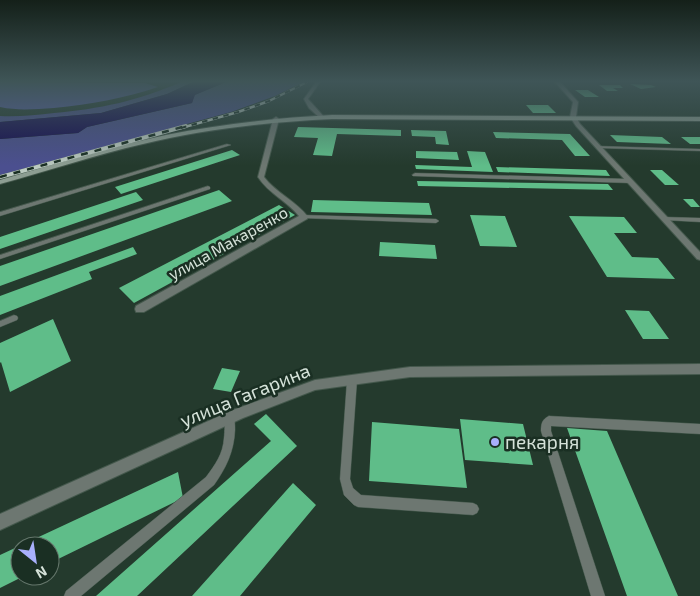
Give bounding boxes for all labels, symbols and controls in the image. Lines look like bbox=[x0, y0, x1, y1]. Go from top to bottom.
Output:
street label: улица Макаренко bbox=[165, 202, 291, 284]
street label: улица Гагарина bbox=[176, 358, 314, 432]
place label: пекарня bbox=[505, 430, 579, 453]
marker: пекарня bbox=[489, 436, 501, 448]
north arrow bbox=[10, 536, 60, 586]
text: N bbox=[33, 563, 50, 583]

